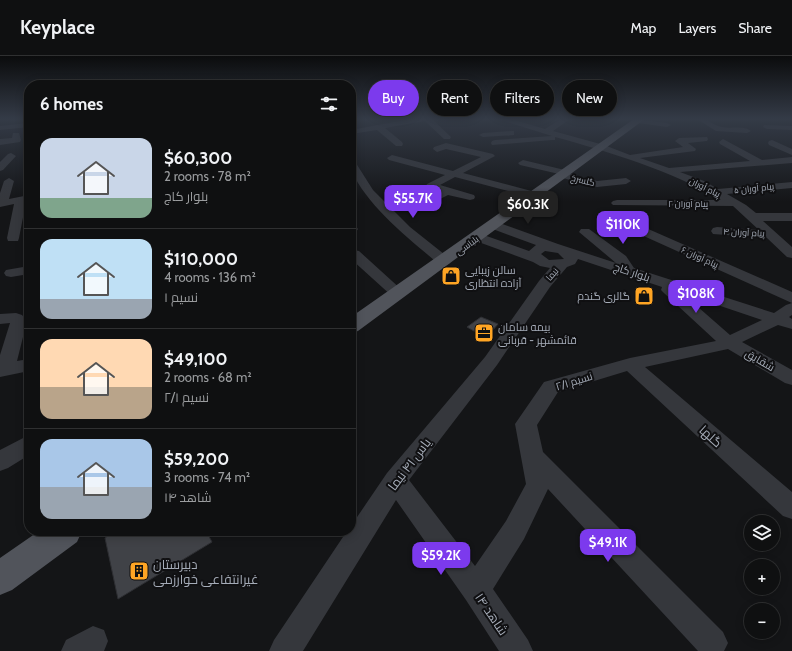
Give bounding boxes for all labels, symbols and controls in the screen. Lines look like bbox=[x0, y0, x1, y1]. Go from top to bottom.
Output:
text: Keyplace bbox=[20, 16, 95, 39]
text: Map bbox=[631, 19, 656, 37]
text: Layers bbox=[678, 19, 716, 37]
text: Share bbox=[738, 19, 772, 37]
chip: Buy bbox=[368, 80, 419, 116]
chip: Rent bbox=[427, 80, 482, 116]
chip: Filters bbox=[490, 80, 554, 116]
chip: New bbox=[562, 80, 617, 116]
icon: filters bbox=[318, 93, 340, 115]
text: 6 homes bbox=[40, 94, 103, 114]
text: $60,300 bbox=[164, 148, 232, 168]
icon: home bbox=[72, 154, 120, 202]
text: 2 rooms · 78 m² bbox=[164, 168, 251, 184]
street label: گلسرخ bbox=[570, 172, 596, 189]
street label: پیام آوران bbox=[687, 175, 723, 200]
street label: پیام آوران ۵ bbox=[733, 180, 775, 197]
pin: $55.7K bbox=[380, 185, 446, 219]
text: بلوار کاج bbox=[164, 188, 208, 204]
text: $55.7K bbox=[393, 190, 433, 206]
pin: $60.3K bbox=[495, 191, 561, 225]
text: $60.3K bbox=[507, 196, 549, 212]
street label: پیام آوران ۲ bbox=[668, 198, 709, 210]
pin: $110K bbox=[595, 211, 651, 245]
text: $110K bbox=[606, 216, 640, 232]
street label: پیام آوران ۴ bbox=[723, 225, 766, 240]
street label: بلباسی bbox=[453, 233, 481, 257]
street label: پیام آوران ۶ bbox=[679, 244, 721, 271]
text: $110,000 bbox=[164, 249, 238, 269]
icon: home bbox=[72, 255, 120, 303]
street label: بلوار کاج bbox=[612, 260, 652, 285]
place label: سالن زیبایی آزاده انتظاری bbox=[465, 263, 521, 290]
shop icon: سالن زیبایی آزاده انتظاری bbox=[440, 265, 462, 287]
street label: نیما bbox=[543, 265, 561, 283]
text: 4 rooms · 136 m² bbox=[164, 269, 256, 285]
pin: $108K bbox=[668, 280, 724, 314]
shop icon: گالری گندم bbox=[633, 285, 655, 307]
text: $108K bbox=[677, 285, 715, 301]
text: نسیم ۱ bbox=[164, 289, 198, 305]
place label: گالری گندم bbox=[577, 289, 630, 304]
place label: بیمه سامان قائمشهر - قربانی bbox=[498, 320, 577, 347]
office icon: بیمه سامان قائمشهر - قربانی bbox=[473, 322, 495, 344]
street label: شقایق bbox=[743, 346, 777, 374]
text: $49,100 bbox=[164, 349, 228, 369]
icon: home bbox=[72, 355, 120, 403]
text: 2 rooms · 68 m² bbox=[164, 369, 252, 385]
street label: نسیم ۲/۱ bbox=[554, 369, 595, 394]
text: نسیم ۲/۱ bbox=[164, 389, 209, 405]
street label: گلها bbox=[696, 422, 726, 450]
street label: یاس ۴۱ نیما bbox=[384, 434, 434, 493]
text: $59,200 bbox=[164, 449, 229, 469]
icon: home bbox=[72, 455, 120, 503]
text: 3 rooms · 74 m² bbox=[164, 469, 250, 485]
text: شاهد ۱۴ bbox=[164, 489, 211, 505]
map controls bbox=[744, 515, 780, 639]
button: layers bbox=[744, 515, 780, 551]
pin: $49.1K bbox=[575, 529, 641, 563]
text: $49.1K bbox=[589, 534, 627, 550]
pin: $59.2K bbox=[408, 542, 474, 576]
text: $59.2K bbox=[421, 547, 461, 563]
place label: دبیرستان غیرانتفاعی خوارزمی bbox=[153, 556, 258, 587]
button: + bbox=[744, 559, 780, 595]
building icon: دبیرستان غیرانتفاعی خوارزمی bbox=[128, 560, 150, 582]
street label: شاهد ۱۴ bbox=[472, 590, 512, 638]
button: − bbox=[744, 603, 780, 639]

